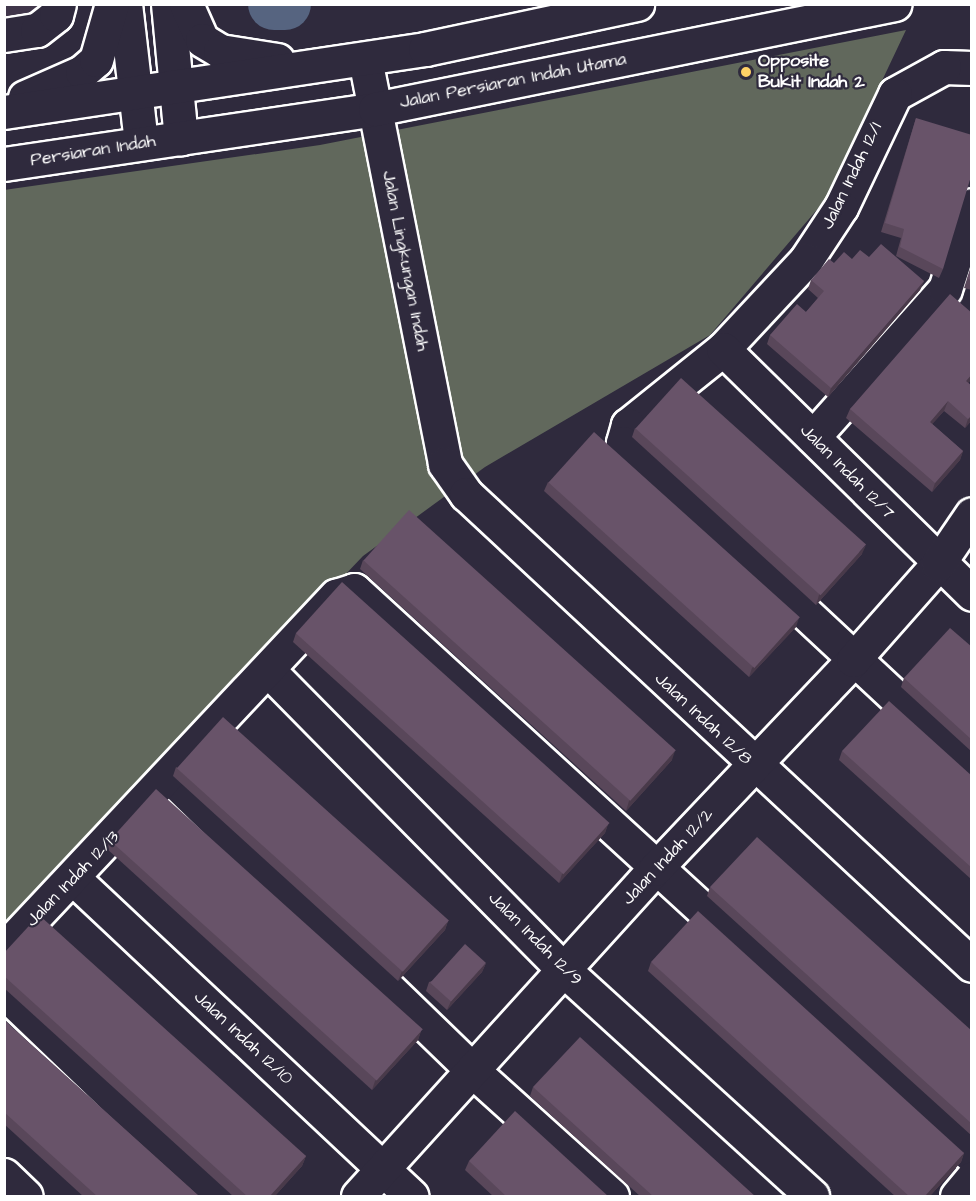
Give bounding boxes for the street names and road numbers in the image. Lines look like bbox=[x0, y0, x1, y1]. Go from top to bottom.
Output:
street label: Jalan Persiaran Indah Utama bbox=[398, 48, 628, 114]
street label: Jalan Indah 12/1 bbox=[817, 119, 887, 233]
street label: Persiaran Indah bbox=[29, 130, 157, 172]
street label: Jalan Lingkungan Indah bbox=[377, 169, 433, 353]
street label: Jalan Indah 12/7 bbox=[795, 420, 899, 524]
street label: Jalan Indah 12/8 bbox=[650, 668, 756, 770]
street label: Jalan Indah 12/2 bbox=[618, 804, 718, 910]
street label: Jalan Indah 12/13 bbox=[22, 826, 124, 932]
street label: Jalan Indah 12/9 bbox=[483, 887, 587, 991]
street label: Jalan Indah 12/10 bbox=[189, 987, 297, 1089]

